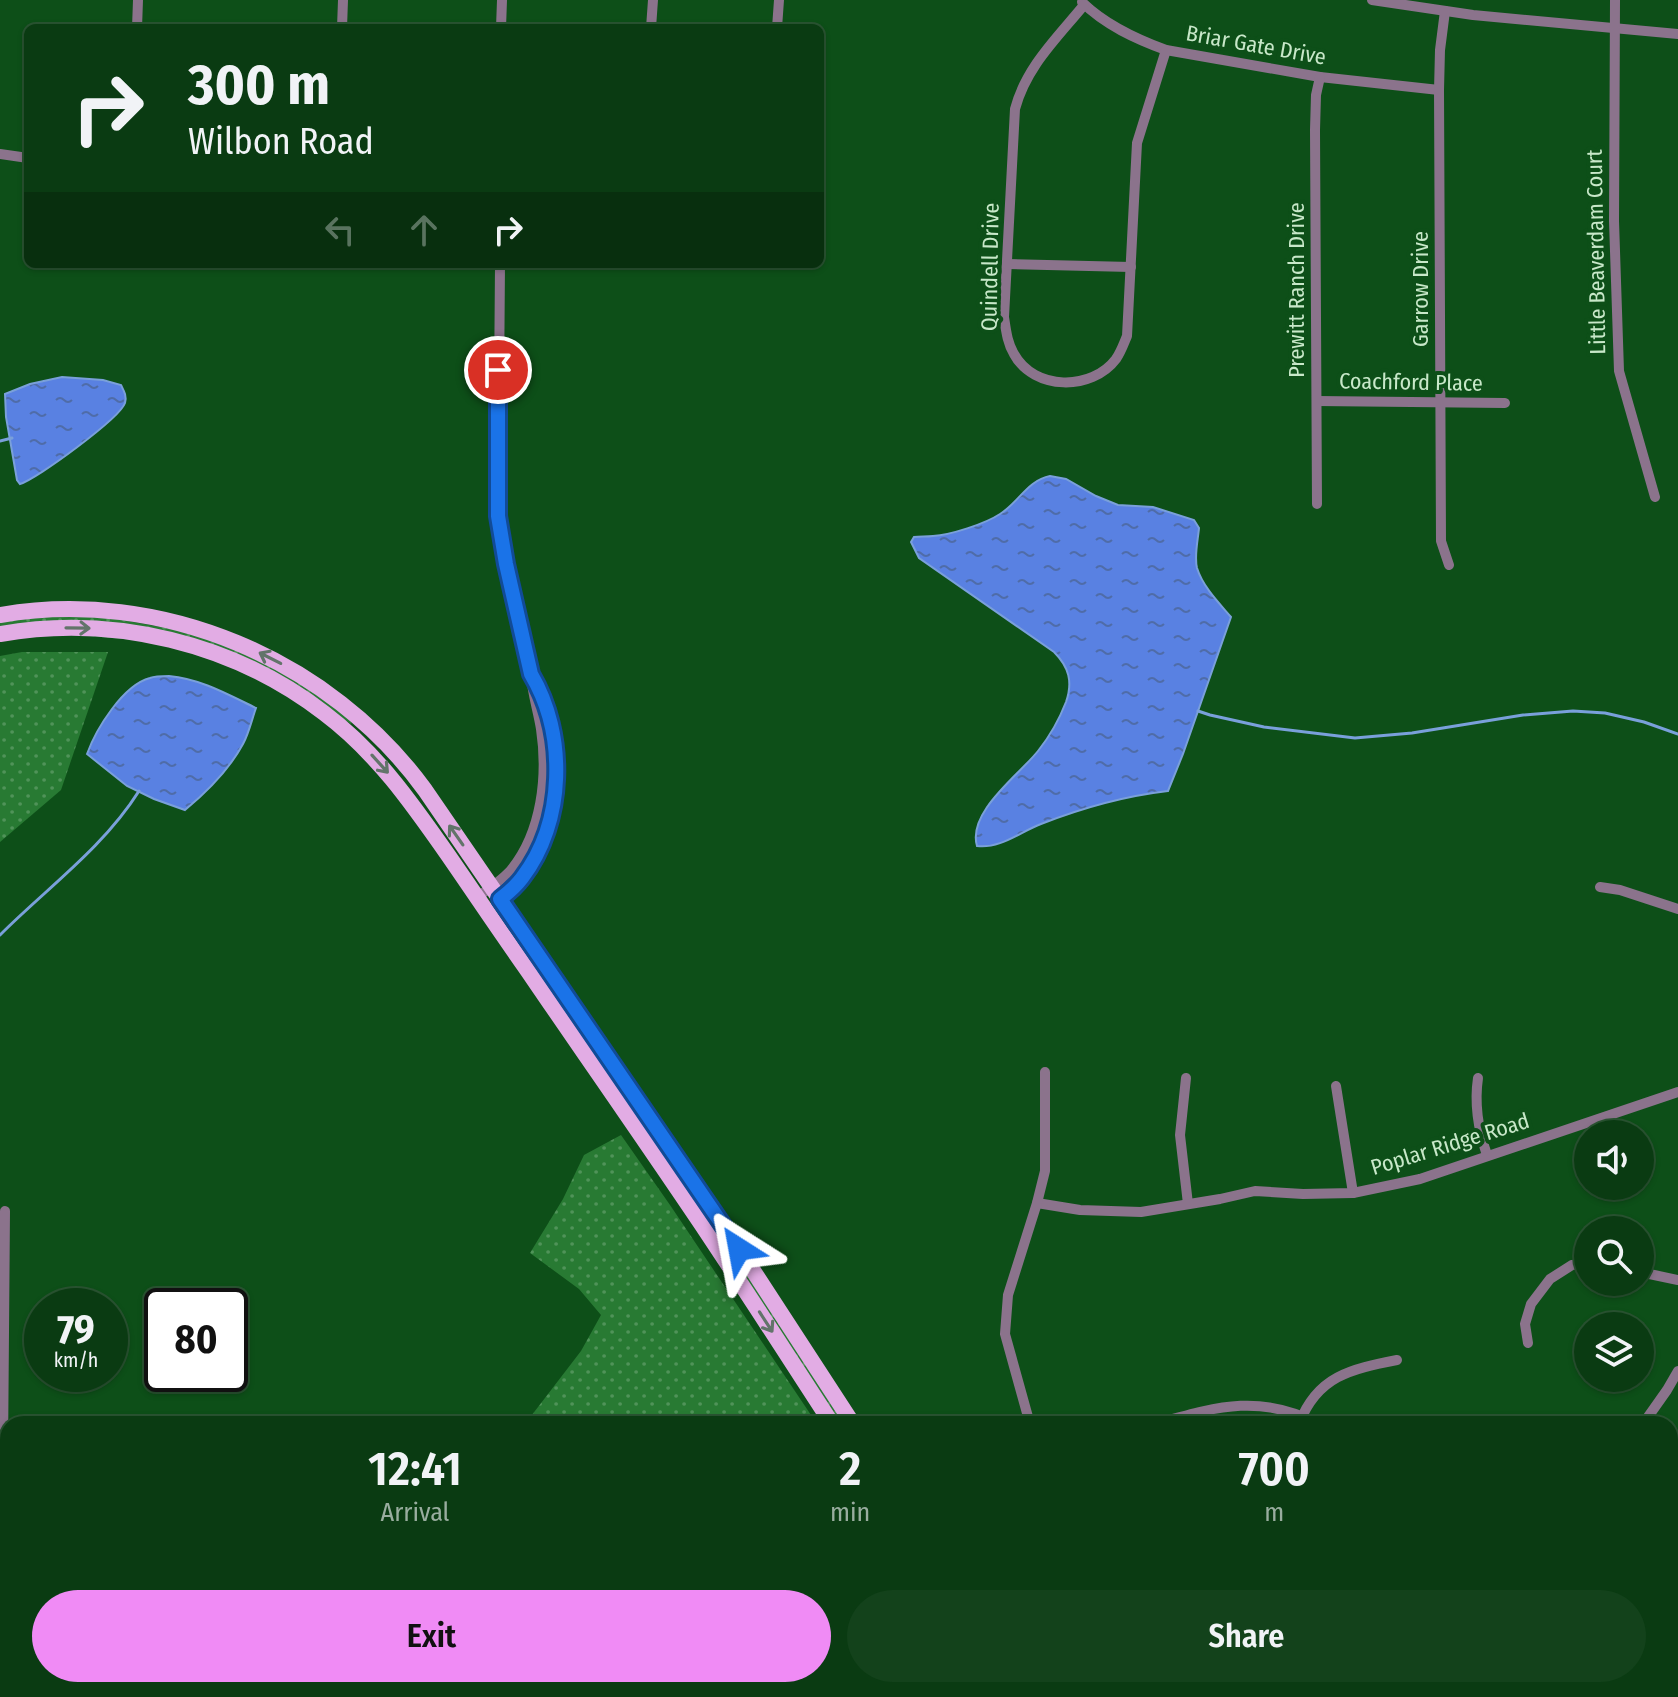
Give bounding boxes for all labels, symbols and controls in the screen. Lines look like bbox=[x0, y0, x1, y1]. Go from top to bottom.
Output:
street label: Briar Gate Drive bbox=[1184, 19, 1328, 71]
text: 300 m bbox=[188, 52, 330, 119]
icon: right bbox=[56, 56, 160, 160]
text: Wilbon Road bbox=[188, 120, 374, 164]
street label: Little Beaverdam Court bbox=[1581, 148, 1611, 355]
street label: Prewitt Ranch Drive bbox=[1283, 202, 1310, 378]
street label: Quindell Drive bbox=[975, 203, 1005, 331]
icon: left bbox=[318, 208, 362, 252]
icon: ahead bbox=[402, 208, 446, 252]
icon: right bbox=[486, 208, 530, 252]
street label: Garrow Drive bbox=[1407, 231, 1434, 347]
pin bbox=[464, 336, 532, 404]
icon: arrive bbox=[476, 348, 520, 392]
street label: Coachford Place bbox=[1339, 367, 1483, 397]
one-way arrow bbox=[64, 620, 91, 635]
one-way arrow bbox=[259, 650, 283, 665]
one-way arrow bbox=[371, 753, 389, 773]
one-way arrow bbox=[448, 824, 464, 846]
street label: Poplar Ridge Road bbox=[1367, 1107, 1533, 1181]
map controls bbox=[1574, 1120, 1654, 1392]
button: sound bbox=[1574, 1120, 1654, 1200]
position arrow bbox=[697, 1207, 781, 1291]
button: search bbox=[1574, 1216, 1654, 1296]
speed limit sign: 80 bbox=[144, 1288, 248, 1392]
text: 79 bbox=[57, 1306, 95, 1354]
one-way arrow bbox=[757, 1310, 774, 1332]
button: layers bbox=[1574, 1312, 1654, 1392]
text: km/h bbox=[54, 1348, 98, 1372]
text: 12:41 bbox=[368, 1440, 462, 1498]
text: 2 bbox=[839, 1440, 861, 1498]
text: 700 bbox=[1238, 1440, 1310, 1498]
text: Arrival bbox=[381, 1497, 450, 1528]
text: min bbox=[830, 1497, 870, 1528]
text: m bbox=[1264, 1497, 1284, 1528]
button: Exit bbox=[32, 1590, 831, 1682]
button: Share bbox=[847, 1590, 1646, 1682]

